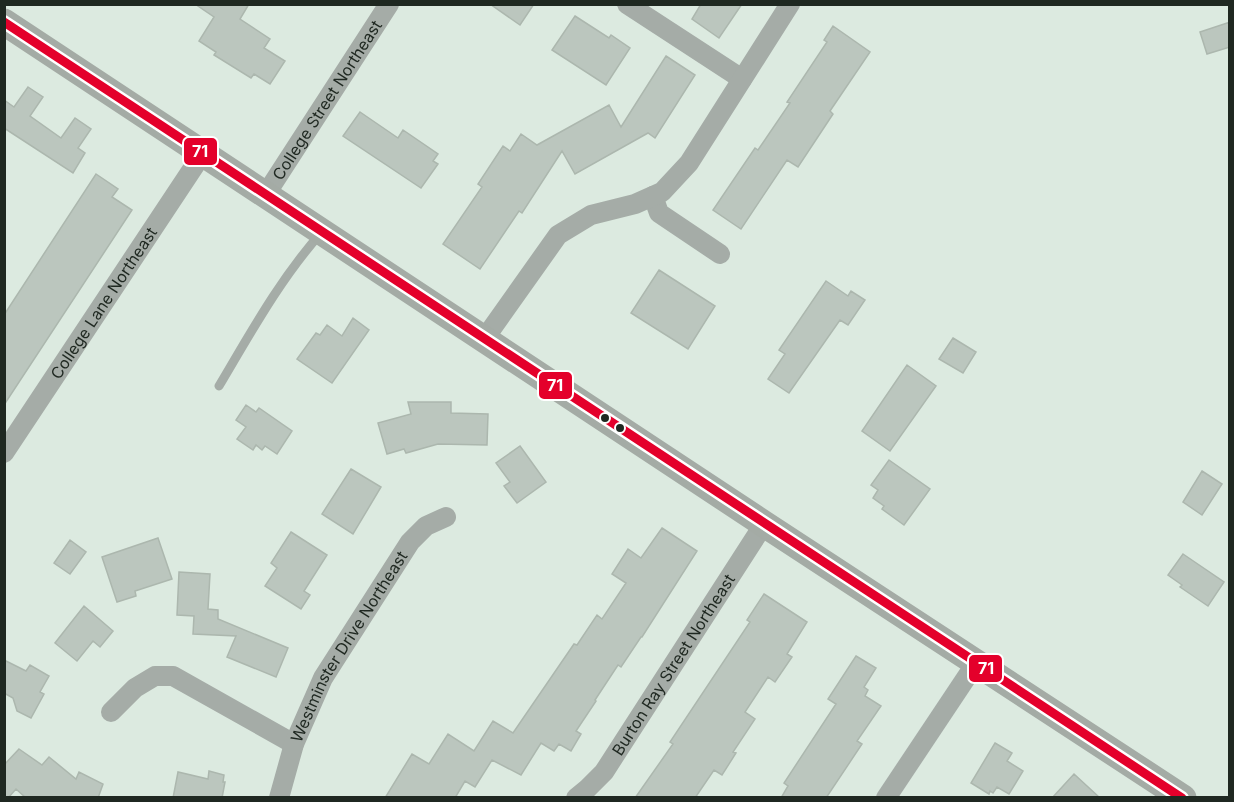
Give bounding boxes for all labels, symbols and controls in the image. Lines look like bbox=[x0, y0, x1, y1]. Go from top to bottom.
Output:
street label: College Street Northeast bbox=[268, 16, 386, 184]
line badge: 71 bbox=[183, 137, 218, 166]
text: 71 bbox=[192, 141, 208, 161]
street label: College Lane Northeast bbox=[46, 223, 161, 383]
line badge: 71 bbox=[538, 371, 573, 400]
text: 71 bbox=[547, 375, 563, 395]
unlabelled marker bbox=[599, 412, 611, 424]
unlabelled marker bbox=[614, 422, 626, 434]
street label: Westminster Drive Northeast bbox=[286, 547, 412, 745]
street label: Burton Ray Street Northeast bbox=[607, 570, 739, 759]
line badge: 71 bbox=[968, 654, 1003, 683]
text: 71 bbox=[978, 658, 994, 678]

